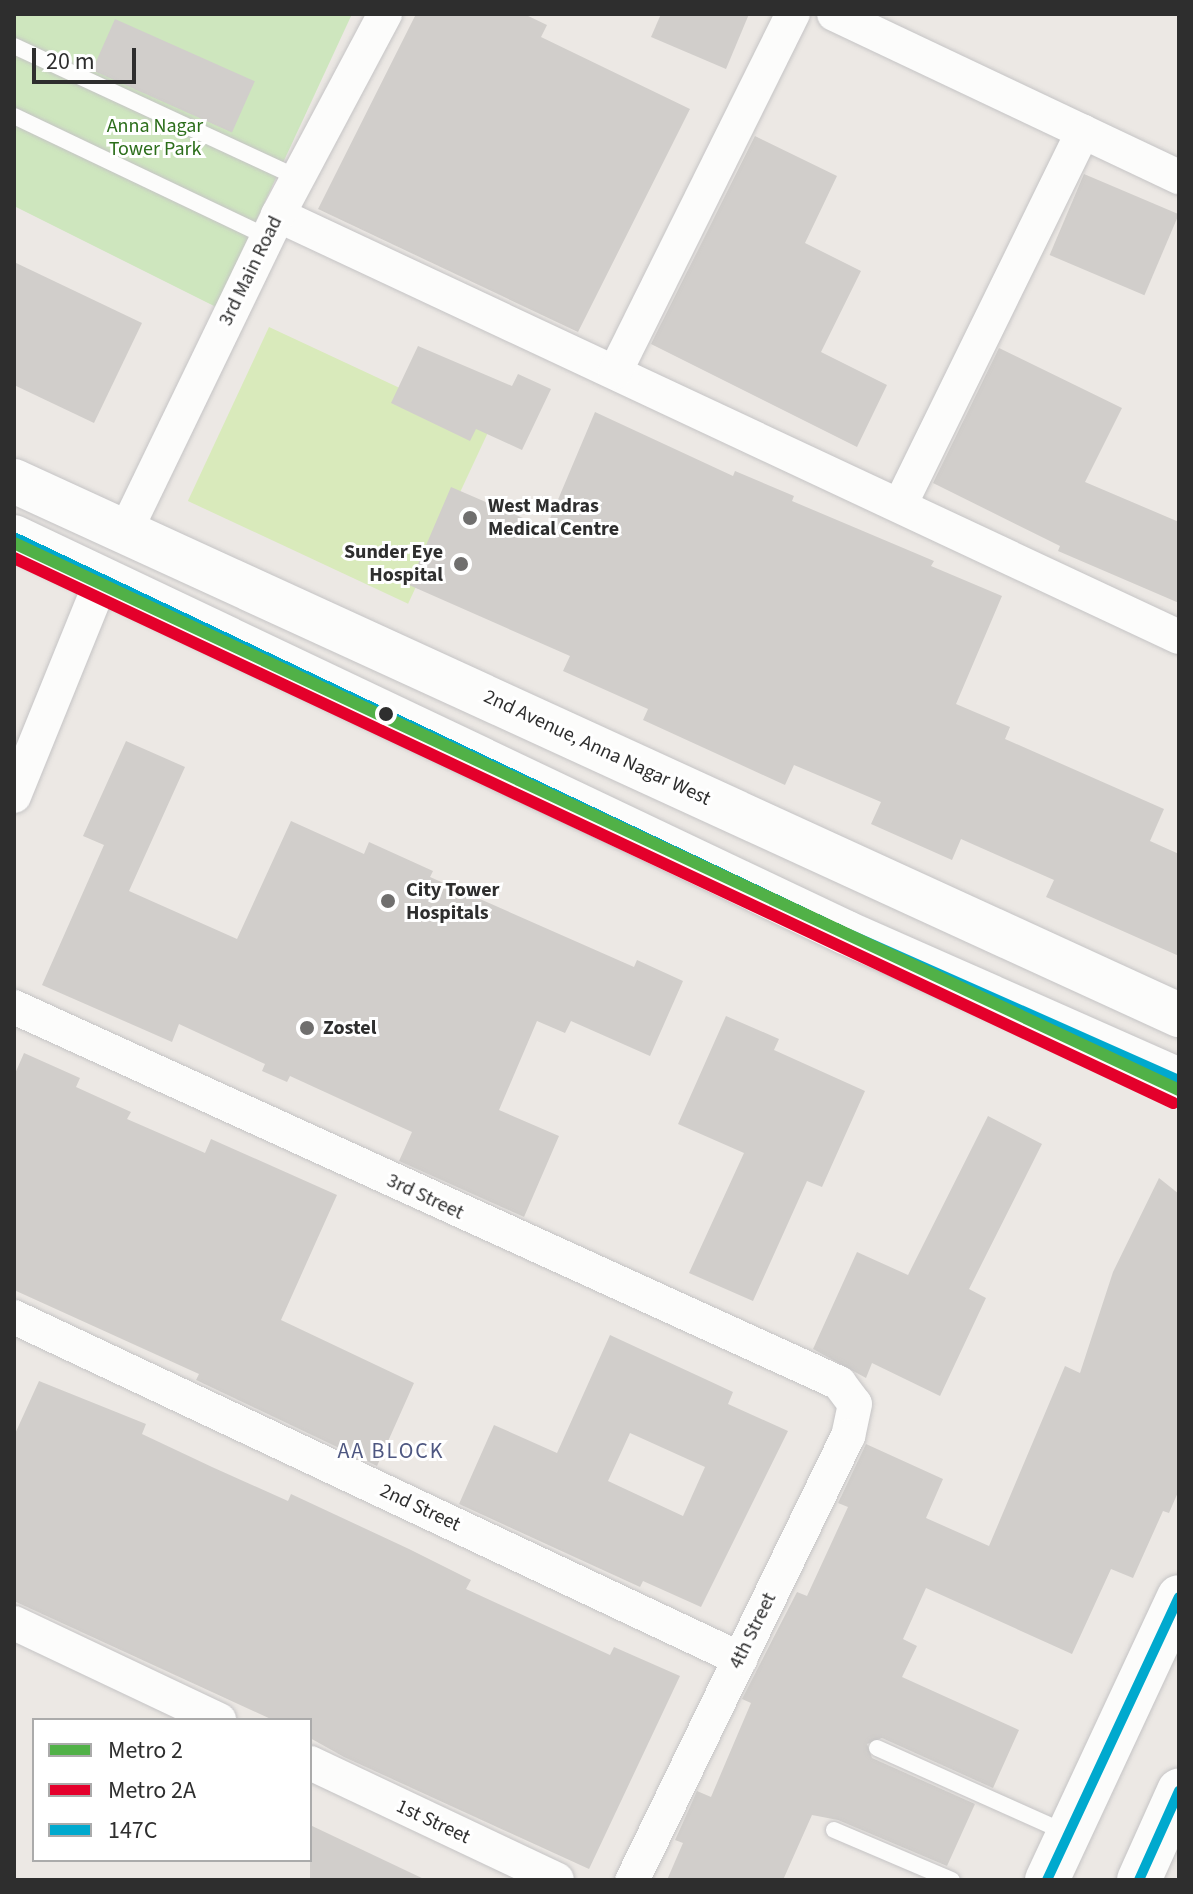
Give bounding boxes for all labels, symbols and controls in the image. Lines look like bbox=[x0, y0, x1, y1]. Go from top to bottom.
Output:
scale bar bbox=[36, 32, 140, 82]
text: 20 m bbox=[46, 44, 95, 79]
park label: Anna Nagar Tower Park bbox=[107, 114, 203, 161]
street label: 3rd Main Road bbox=[214, 212, 288, 330]
place label: West Madras Medical Centre bbox=[488, 494, 619, 541]
marker: West Madras Medical Centre bbox=[459, 507, 481, 529]
place label: Sunder Eye Hospital bbox=[344, 540, 443, 587]
marker: Sunder Eye Hospital bbox=[450, 553, 472, 575]
street label: 2nd Avenue, Anna Nagar West bbox=[480, 685, 714, 811]
unlabelled marker bbox=[378, 706, 394, 722]
place label: City Tower Hospitals bbox=[406, 878, 499, 925]
marker: City Tower Hospitals bbox=[377, 890, 399, 912]
place label: Zostel bbox=[323, 1016, 376, 1040]
marker: Zostel bbox=[298, 1019, 316, 1037]
street label: 3rd Street bbox=[383, 1169, 467, 1225]
district label: AA BLOCK bbox=[337, 1439, 445, 1465]
street label: 2nd Street bbox=[376, 1479, 464, 1537]
street label: 4th Street bbox=[724, 1589, 782, 1673]
legend bbox=[32, 1718, 312, 1862]
text: Metro 2 bbox=[108, 1733, 183, 1768]
text: Metro 2A bbox=[108, 1773, 196, 1808]
street label: 1st Street bbox=[392, 1794, 474, 1850]
text: 147C bbox=[108, 1813, 158, 1848]

